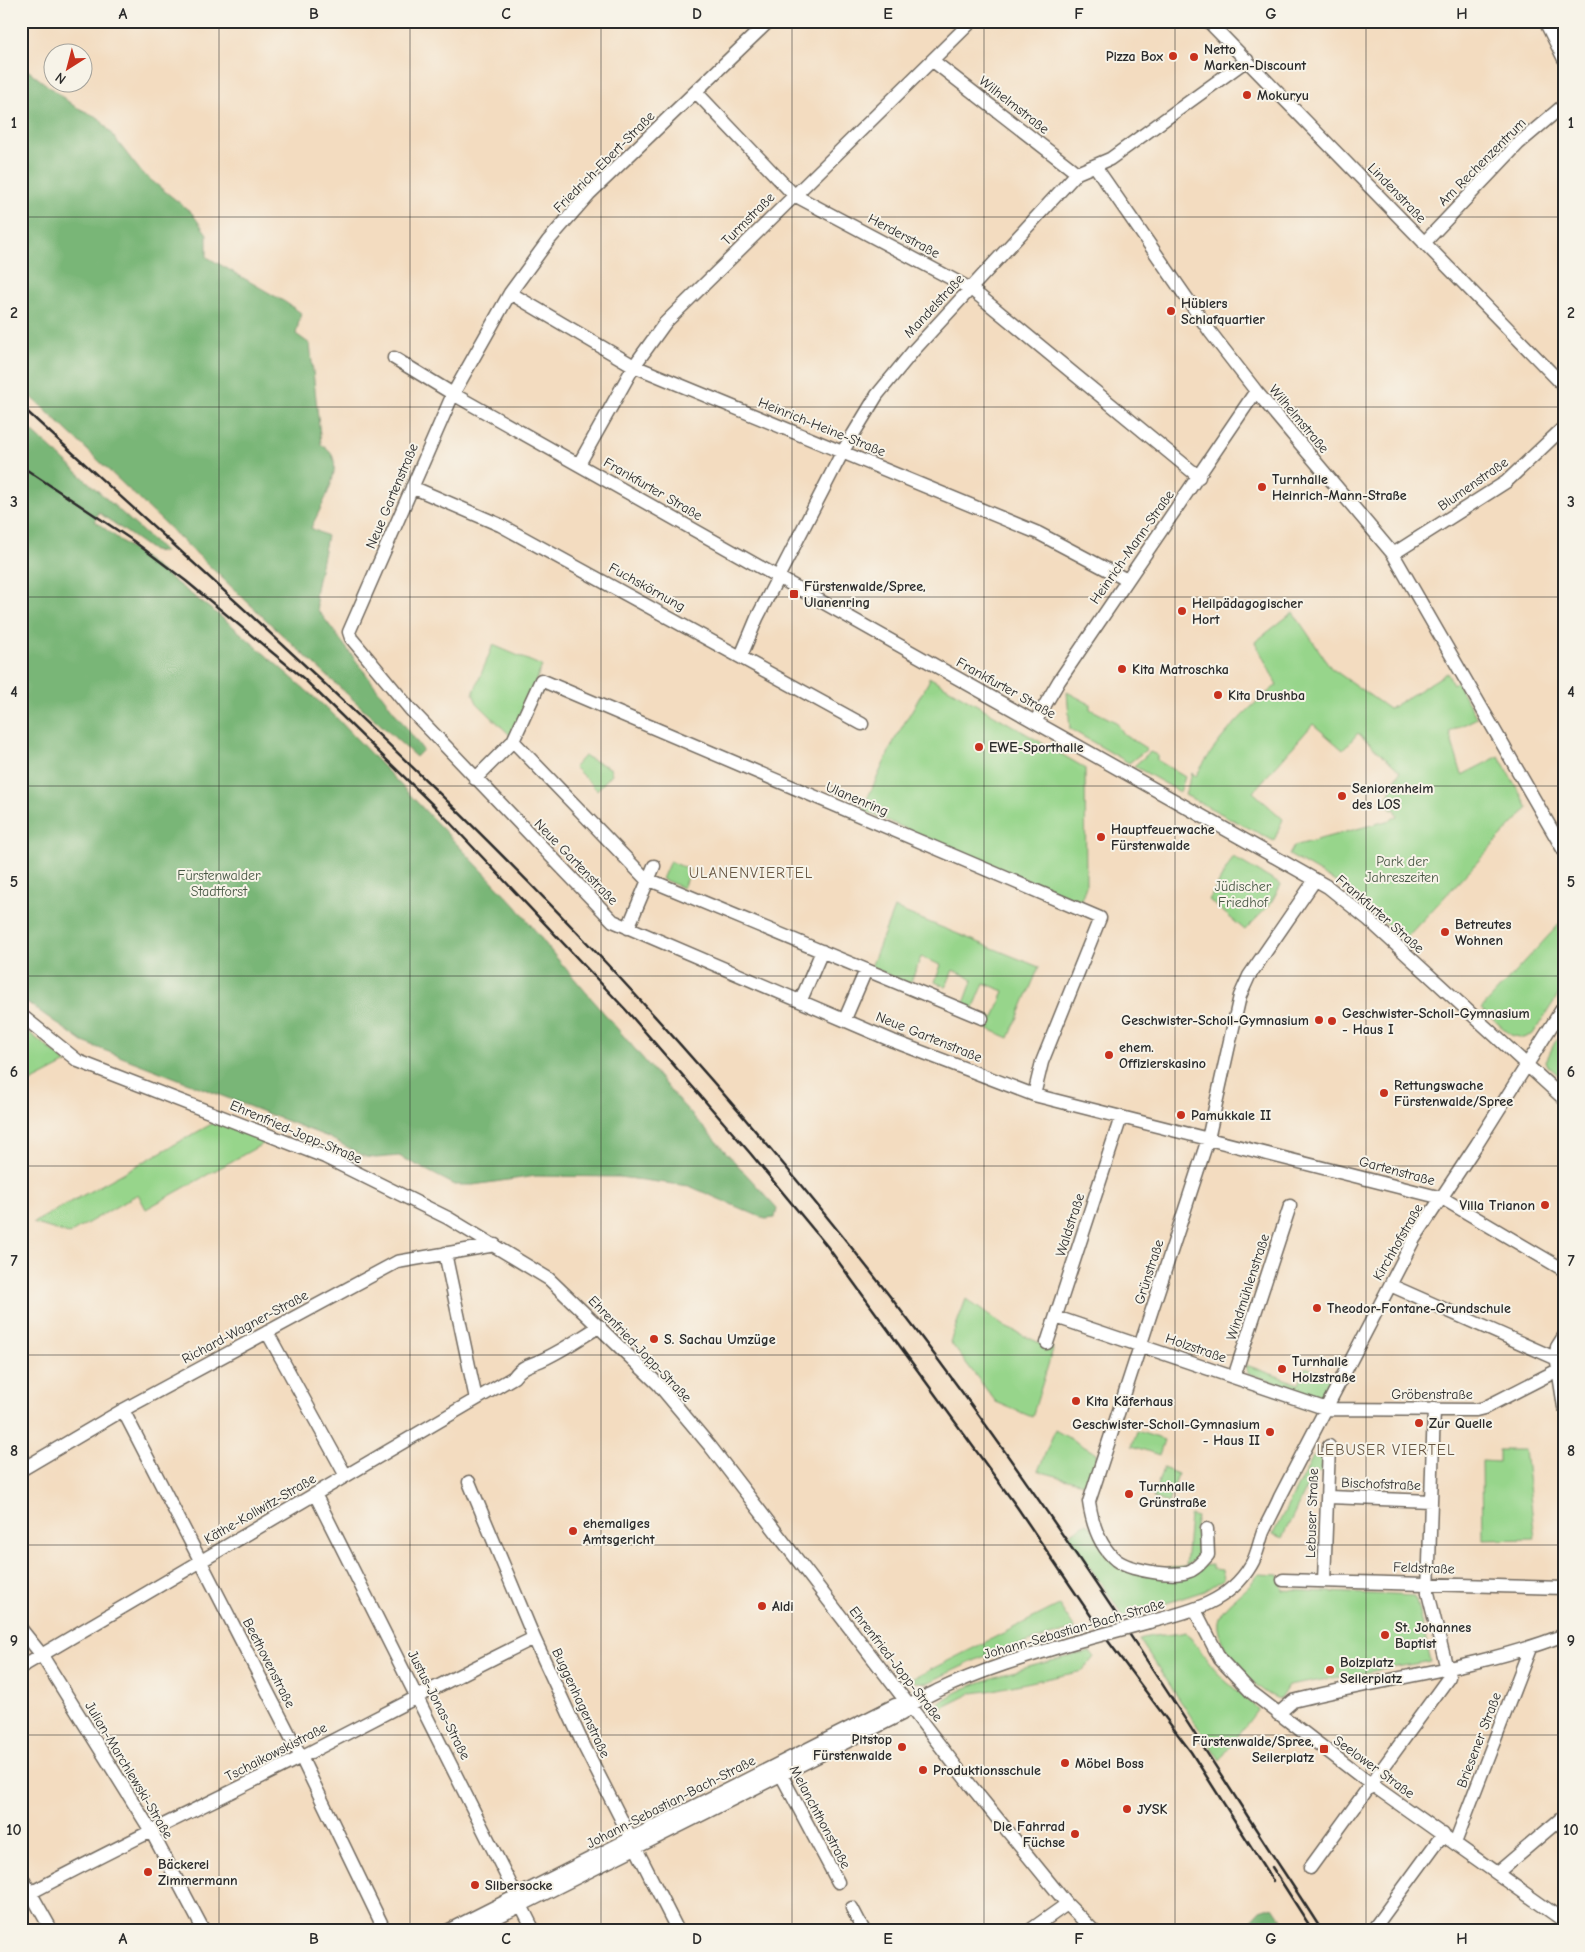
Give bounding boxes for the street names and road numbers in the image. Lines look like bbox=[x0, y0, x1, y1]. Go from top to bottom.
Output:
street label: Wilhelmstraße bbox=[976, 72, 1052, 138]
street label: Friedrich-Ebert-Straße bbox=[550, 108, 658, 216]
street label: Am Rechenzentrum bbox=[1434, 114, 1530, 210]
street label: Lindenstraße bbox=[1364, 159, 1430, 227]
street label: Turmstraße bbox=[718, 189, 778, 249]
street label: Herderstraße bbox=[865, 210, 943, 262]
street label: Mandelstraße bbox=[900, 271, 968, 341]
street label: Wilhelmstraße bbox=[1265, 381, 1333, 457]
street label: Heinrich-Heine-Straße bbox=[756, 394, 888, 460]
street label: Neue Gartenstraße bbox=[362, 441, 422, 551]
street label: Frankfurter Straße bbox=[601, 454, 705, 524]
street label: Blumenstraße bbox=[1435, 454, 1511, 514]
street label: Heinrich-Mann-Straße bbox=[1086, 487, 1178, 607]
street label: Fuchskörnung bbox=[606, 559, 688, 615]
street label: Frankfurter Straße bbox=[953, 654, 1059, 722]
street label: Ulanenring bbox=[823, 778, 891, 820]
street label: Neue Gartenstraße bbox=[531, 815, 621, 909]
street label: Frankfurter Straße bbox=[1332, 871, 1428, 957]
street label: Neue Gartenstraße bbox=[873, 1008, 985, 1066]
street label: Ehrenfried-Jopp-Straße bbox=[227, 1097, 365, 1167]
street label: Gartenstraße bbox=[1357, 1153, 1437, 1189]
street label: Waldstraße bbox=[1052, 1191, 1088, 1259]
street label: Kirchhofstraße bbox=[1369, 1201, 1427, 1283]
street label: Windmühlenstraße bbox=[1223, 1231, 1273, 1343]
street label: Grünstraße bbox=[1131, 1237, 1167, 1307]
street label: Richard-Wagner-Straße bbox=[179, 1286, 311, 1368]
street label: Ehrenfried-Jopp-Straße bbox=[585, 1292, 695, 1406]
street label: Holzstraße bbox=[1163, 1330, 1229, 1366]
street label: Gröbenstraße bbox=[1391, 1386, 1473, 1403]
street label: Lebuser Straße bbox=[1302, 1468, 1322, 1558]
street label: Käthe-Kollwitz-Straße bbox=[201, 1470, 319, 1548]
street label: Bischofstraße bbox=[1341, 1474, 1421, 1494]
street label: Feldstraße bbox=[1393, 1558, 1455, 1578]
street label: Johann-Sebastian-Bach-Straße bbox=[982, 1595, 1166, 1663]
street label: Ehrenfried-Jopp-Straße bbox=[846, 1603, 946, 1725]
street label: Beethovenstraße bbox=[239, 1615, 299, 1711]
street label: Buggenhagenstraße bbox=[548, 1645, 614, 1761]
street label: Justus-Jonas-Straße bbox=[404, 1647, 474, 1763]
street label: Briesener Straße bbox=[1453, 1690, 1505, 1790]
street label: Julian-Marchlewski-Straße bbox=[81, 1698, 177, 1842]
street label: Tschaikowskistraße bbox=[222, 1719, 330, 1785]
street label: Seelower Straße bbox=[1330, 1732, 1418, 1802]
street label: Johann-Sebastian-Bach-Straße bbox=[584, 1752, 758, 1852]
street label: Melanchthonstraße bbox=[786, 1762, 854, 1872]

